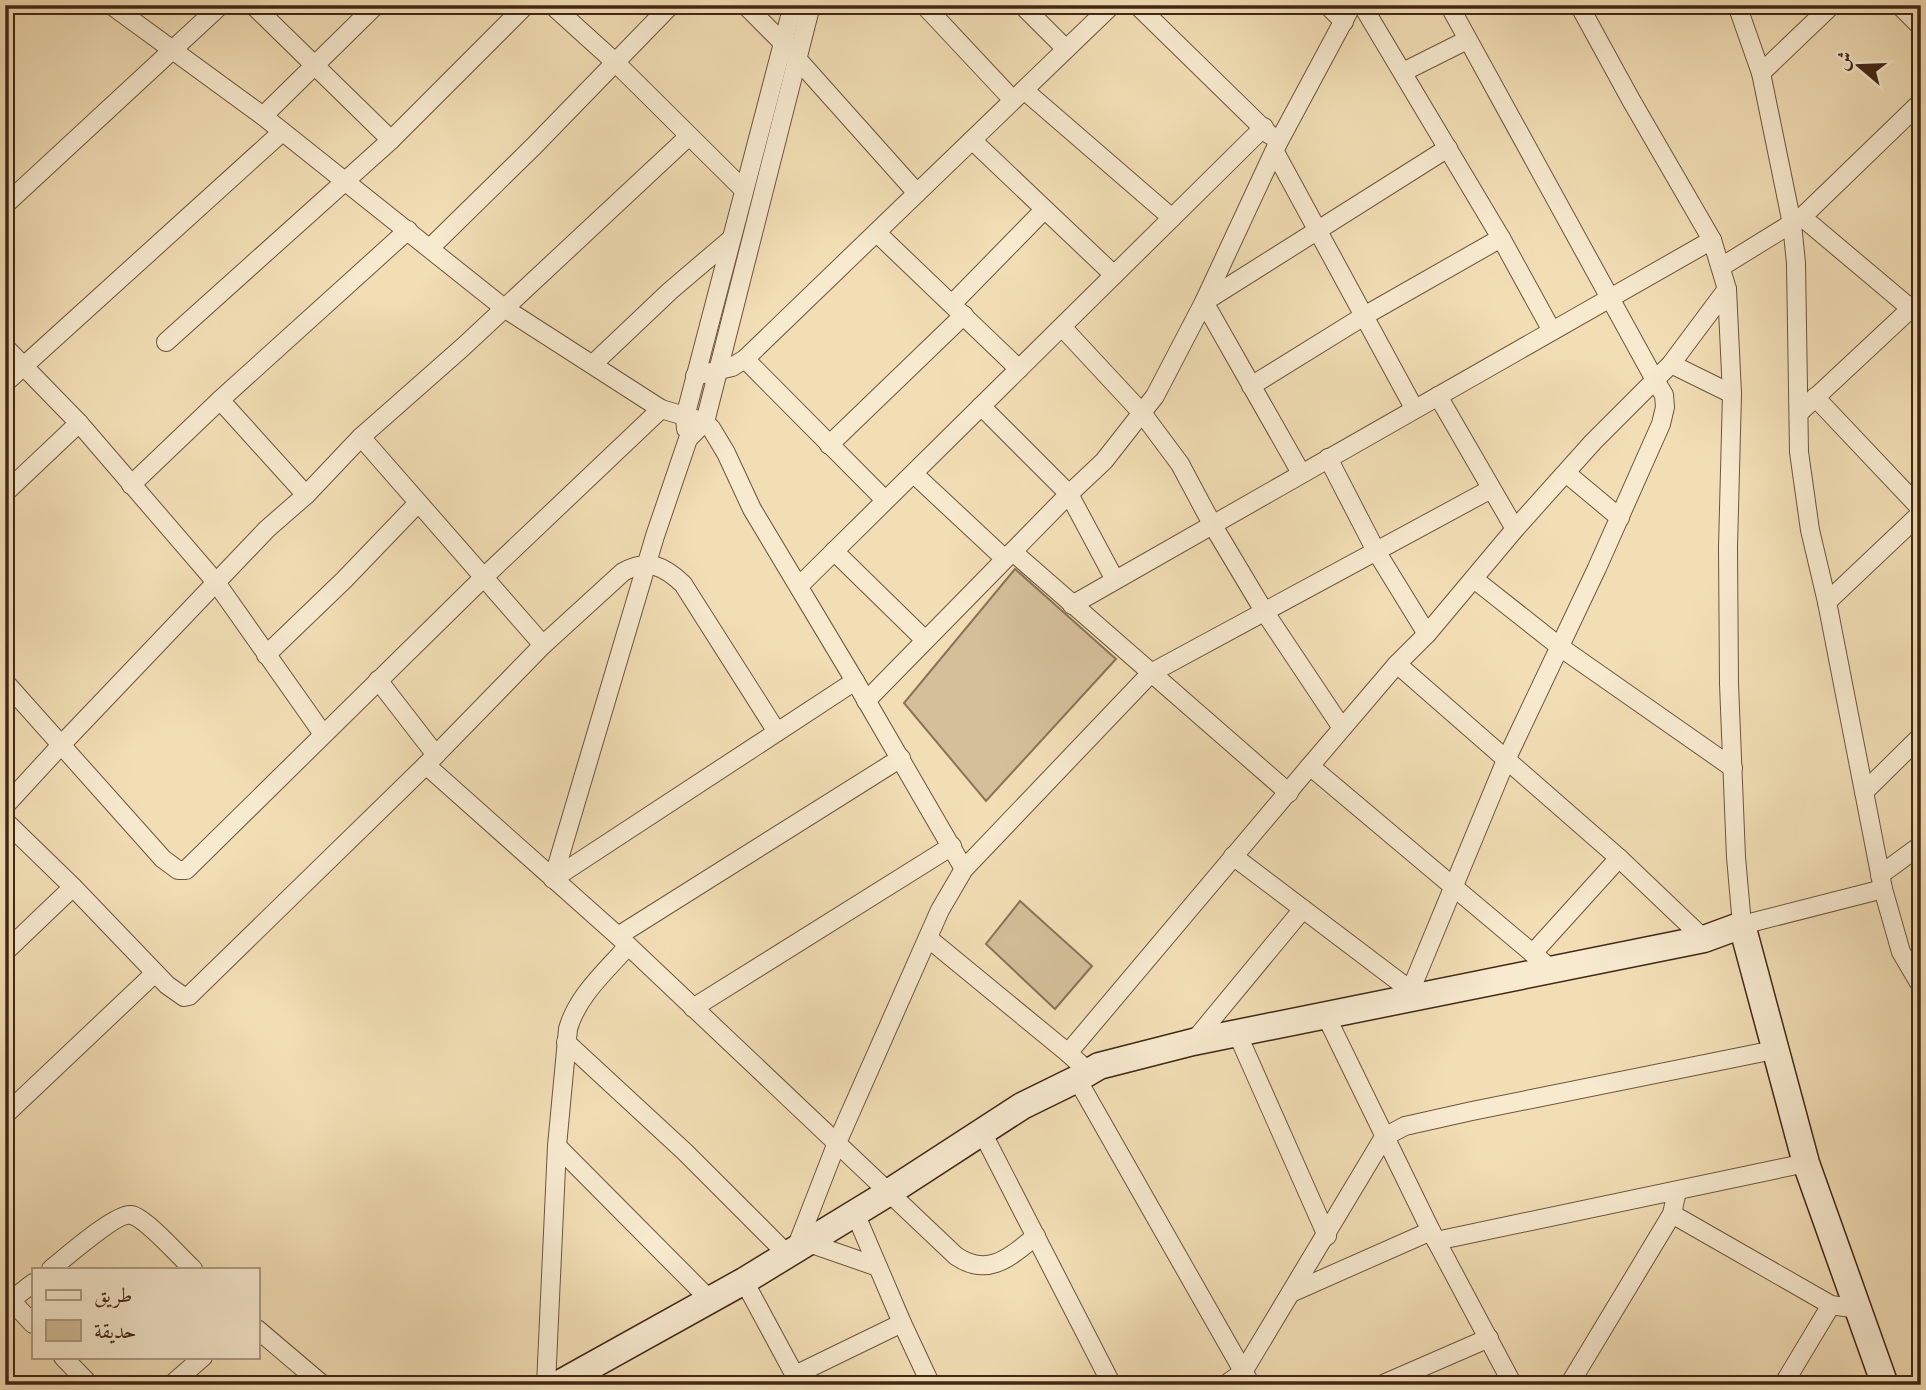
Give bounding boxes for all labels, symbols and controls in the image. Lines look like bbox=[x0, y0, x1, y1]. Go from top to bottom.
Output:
north arrow bbox=[1825, 32, 1895, 102]
text: ش bbox=[1829, 48, 1858, 74]
legend bbox=[32, 1268, 259, 1358]
text: طريق bbox=[94, 1281, 132, 1308]
text: حديقة bbox=[94, 1317, 137, 1344]

